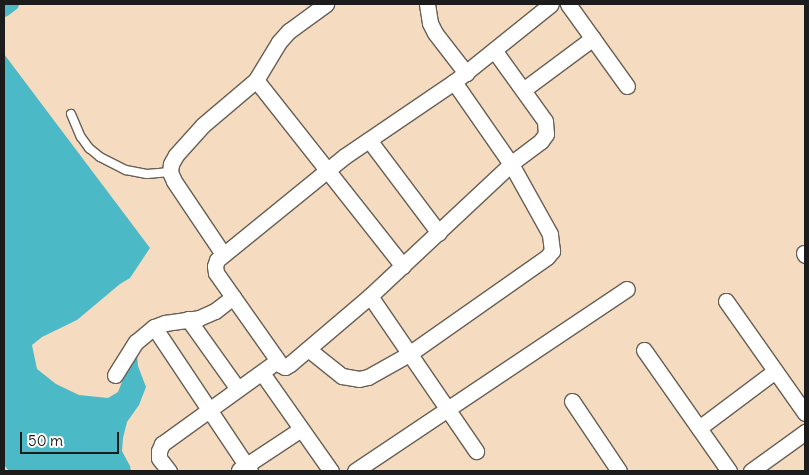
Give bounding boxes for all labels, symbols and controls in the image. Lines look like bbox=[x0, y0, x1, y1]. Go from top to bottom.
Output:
scale bar bbox=[22, 422, 121, 454]
text: 50 m bbox=[28, 431, 63, 450]

